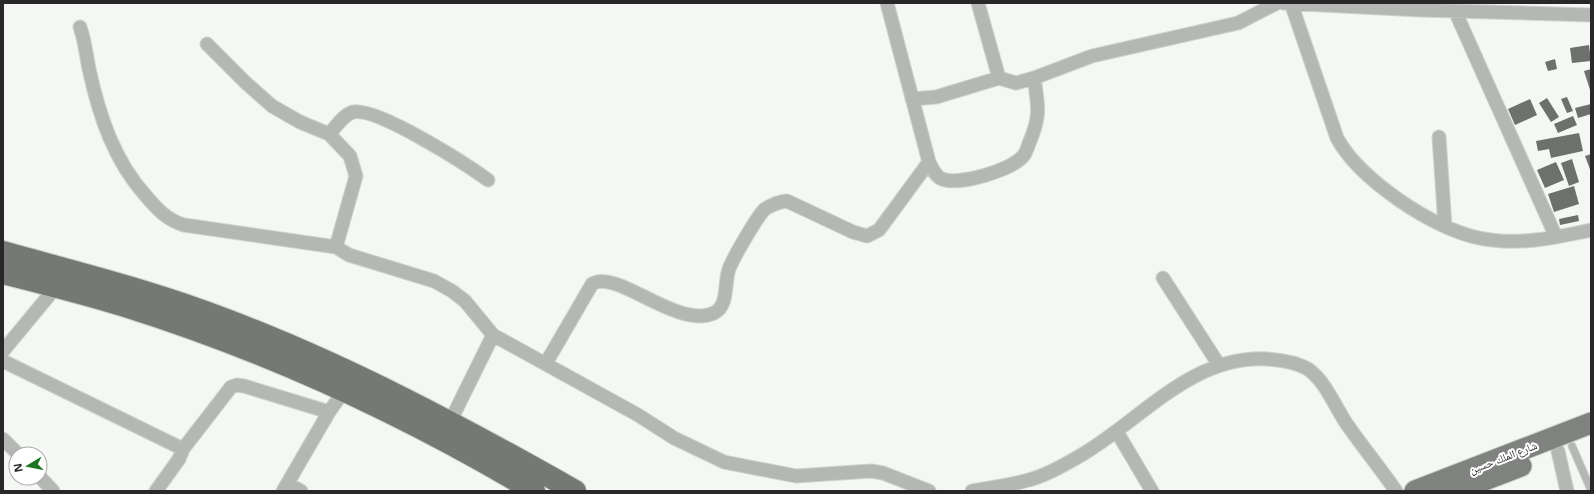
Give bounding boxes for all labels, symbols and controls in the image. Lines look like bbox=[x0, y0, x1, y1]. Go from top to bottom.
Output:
street label: شارع الملك حسين bbox=[1467, 437, 1539, 477]
north arrow bbox=[8, 446, 48, 486]
text: N bbox=[9, 462, 26, 474]

